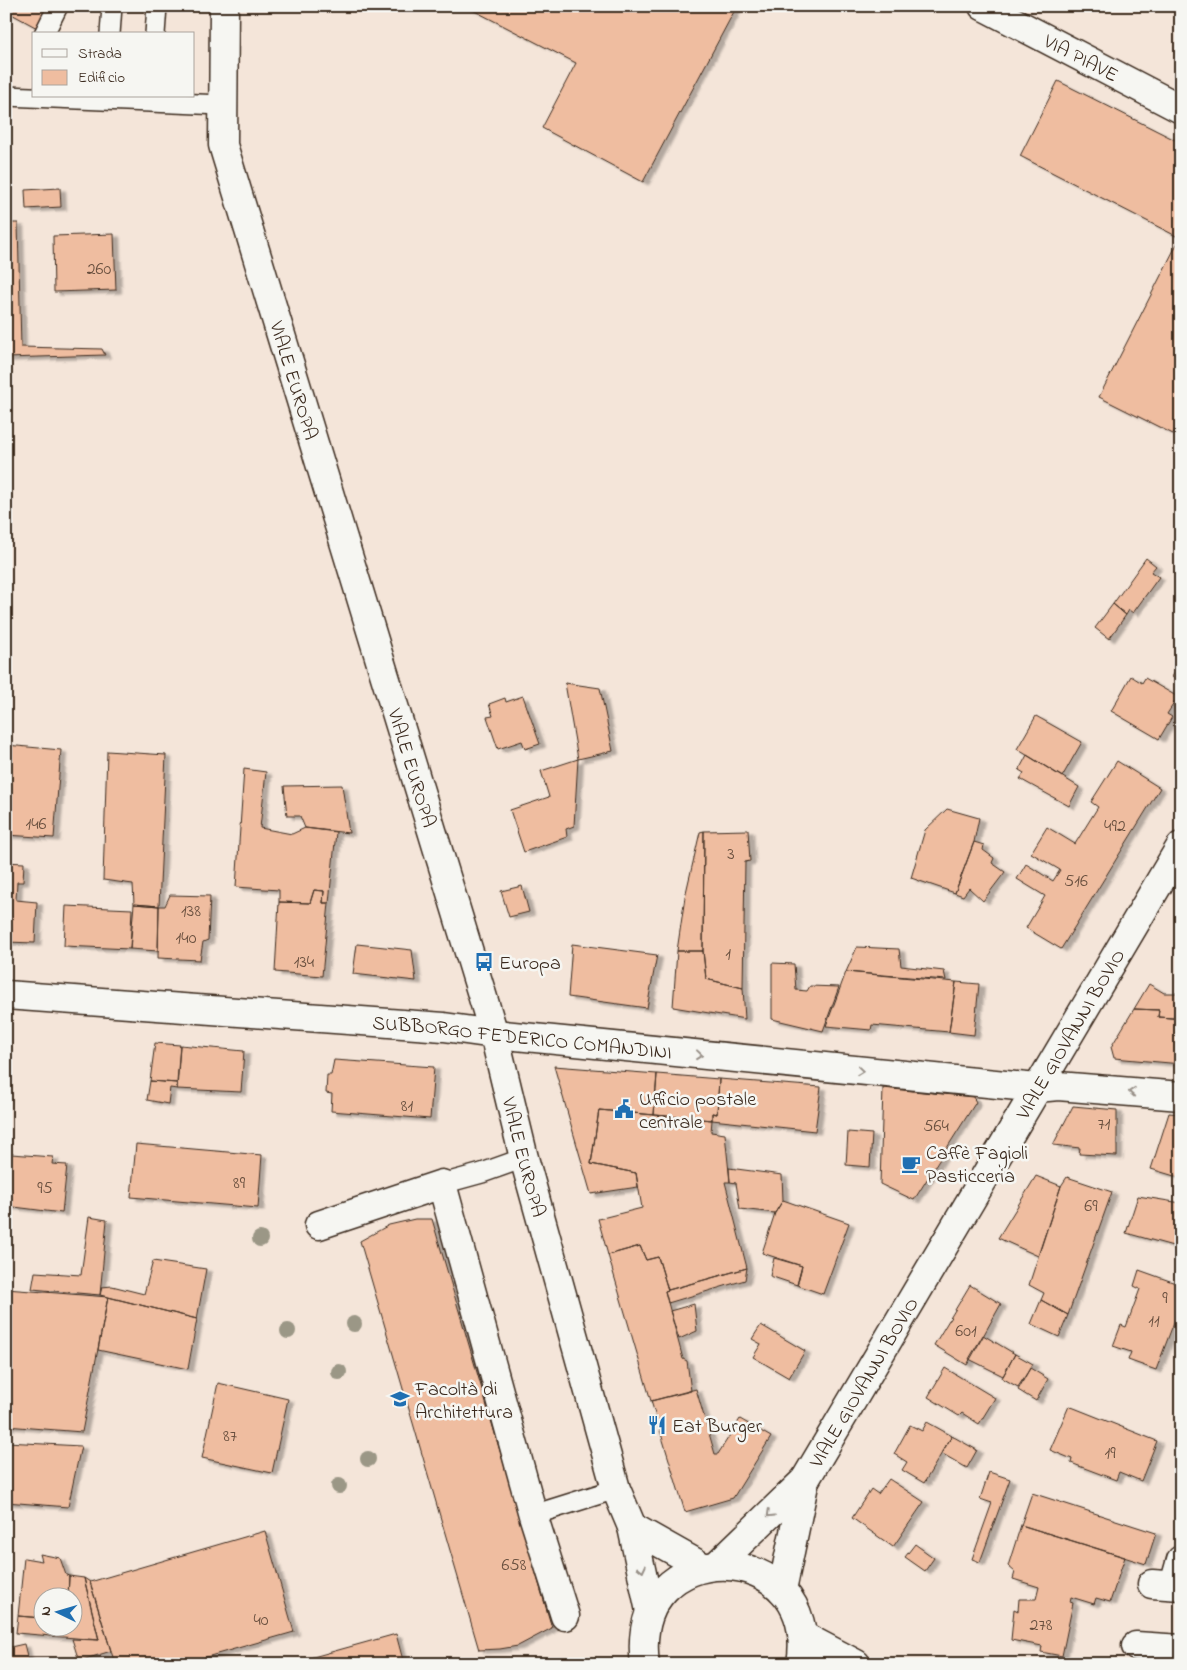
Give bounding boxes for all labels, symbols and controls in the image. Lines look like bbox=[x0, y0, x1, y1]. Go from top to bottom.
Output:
street label: VIA PIAVE bbox=[1037, 28, 1123, 91]
legend bbox=[32, 32, 195, 98]
text: Strada bbox=[78, 43, 122, 65]
text: Edificio bbox=[78, 67, 125, 89]
house number: 260 bbox=[87, 257, 112, 283]
street label: VIALE EUROPA bbox=[260, 317, 324, 444]
street label: VIALE EUROPA bbox=[378, 704, 442, 831]
house number: 146 bbox=[25, 812, 47, 838]
house number: 492 bbox=[1104, 814, 1126, 840]
house number: 3 bbox=[727, 842, 735, 868]
house number: 516 bbox=[1064, 869, 1088, 895]
house number: 138 bbox=[181, 899, 201, 925]
house number: 140 bbox=[176, 926, 197, 952]
house number: 1 bbox=[725, 942, 731, 968]
street label: VIALE GIOVANNI BOVIO bbox=[1010, 944, 1134, 1126]
house number: 134 bbox=[294, 950, 315, 976]
place label: Europa bbox=[499, 950, 561, 979]
bus stop icon: Europa bbox=[473, 951, 495, 973]
street label: SUBBORGO FEDERICO COMANDINI bbox=[371, 1010, 673, 1069]
one-way arrow bbox=[695, 1049, 703, 1060]
one-way arrow bbox=[857, 1065, 865, 1076]
place label: Ufficio postale centrale bbox=[639, 1086, 756, 1138]
one-way arrow bbox=[1128, 1087, 1136, 1098]
house number: 81 bbox=[401, 1094, 414, 1120]
street label: VIALE EUROPA bbox=[493, 1094, 552, 1221]
public building icon: Ufficio postale centrale bbox=[613, 1098, 635, 1120]
house number: 71 bbox=[1097, 1112, 1111, 1138]
house number: 564 bbox=[923, 1114, 949, 1140]
place label: Caffè Fagioli Pasticceria bbox=[926, 1140, 1028, 1192]
cafe icon: Caffè Fagioli Pasticceria bbox=[900, 1153, 922, 1175]
house number: 89 bbox=[233, 1171, 246, 1197]
house number: 95 bbox=[37, 1176, 53, 1202]
house number: 69 bbox=[1084, 1194, 1098, 1220]
house number: 9 bbox=[1162, 1286, 1168, 1312]
street label: VIALE GIOVANNI BOVIO bbox=[803, 1292, 927, 1475]
house number: 11 bbox=[1148, 1309, 1160, 1335]
house number: 601 bbox=[955, 1319, 977, 1345]
place label: Facoltà di Architettura bbox=[414, 1376, 513, 1428]
school or university icon: Facoltà di Architettura bbox=[389, 1388, 411, 1410]
place label: Eat Burger bbox=[672, 1413, 763, 1443]
restaurant icon: Eat Burger bbox=[646, 1414, 668, 1436]
house number: 87 bbox=[223, 1424, 238, 1450]
house number: 19 bbox=[1104, 1441, 1116, 1467]
one-way arrow bbox=[767, 1508, 776, 1517]
house number: 658 bbox=[502, 1553, 527, 1579]
one-way arrow bbox=[636, 1564, 647, 1573]
north arrow bbox=[32, 1588, 82, 1638]
text: N bbox=[36, 1605, 57, 1617]
house number: 40 bbox=[253, 1608, 269, 1634]
house number: 278 bbox=[1029, 1613, 1053, 1639]

